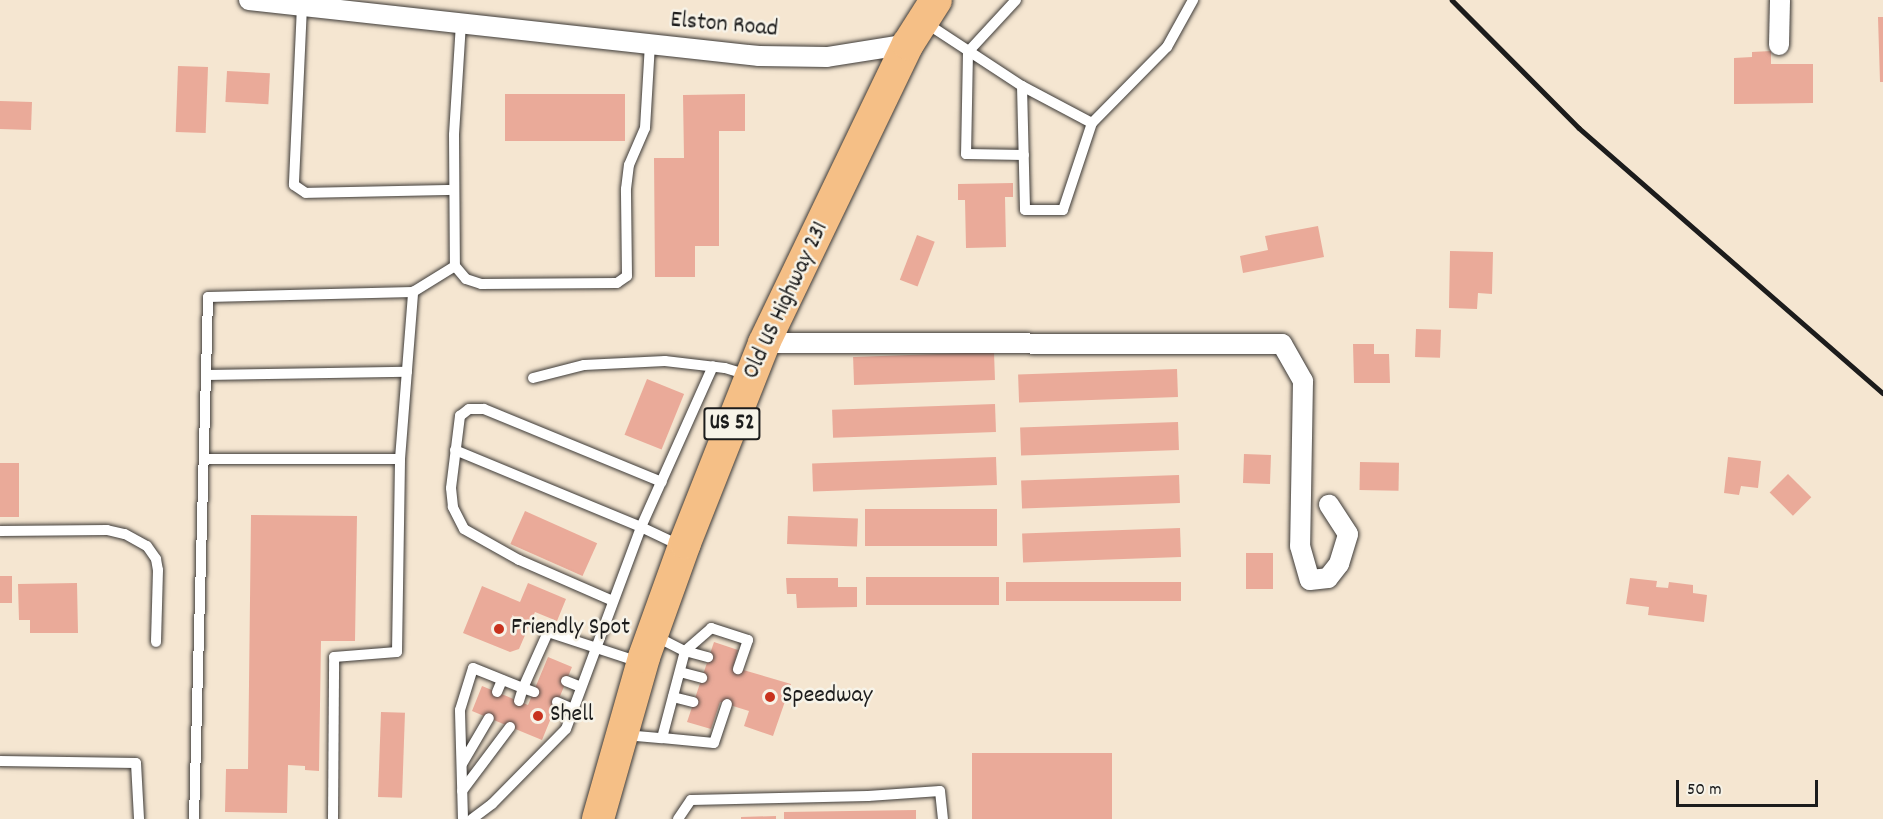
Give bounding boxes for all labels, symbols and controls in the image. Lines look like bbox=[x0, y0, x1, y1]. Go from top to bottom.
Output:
street label: Elston Road bbox=[669, 7, 779, 45]
street label: Old US Highway 231 bbox=[738, 218, 836, 384]
road number: US 52 bbox=[702, 405, 762, 443]
place label: Friendly Spot bbox=[511, 615, 630, 643]
marker: Friendly Spot bbox=[492, 622, 506, 636]
place label: Speedway bbox=[782, 683, 872, 711]
marker: Speedway bbox=[763, 690, 777, 704]
place label: Shell bbox=[550, 702, 594, 730]
marker: Shell bbox=[531, 709, 545, 723]
scale bar bbox=[1679, 768, 1822, 806]
text: 50 m bbox=[1687, 778, 1722, 803]

